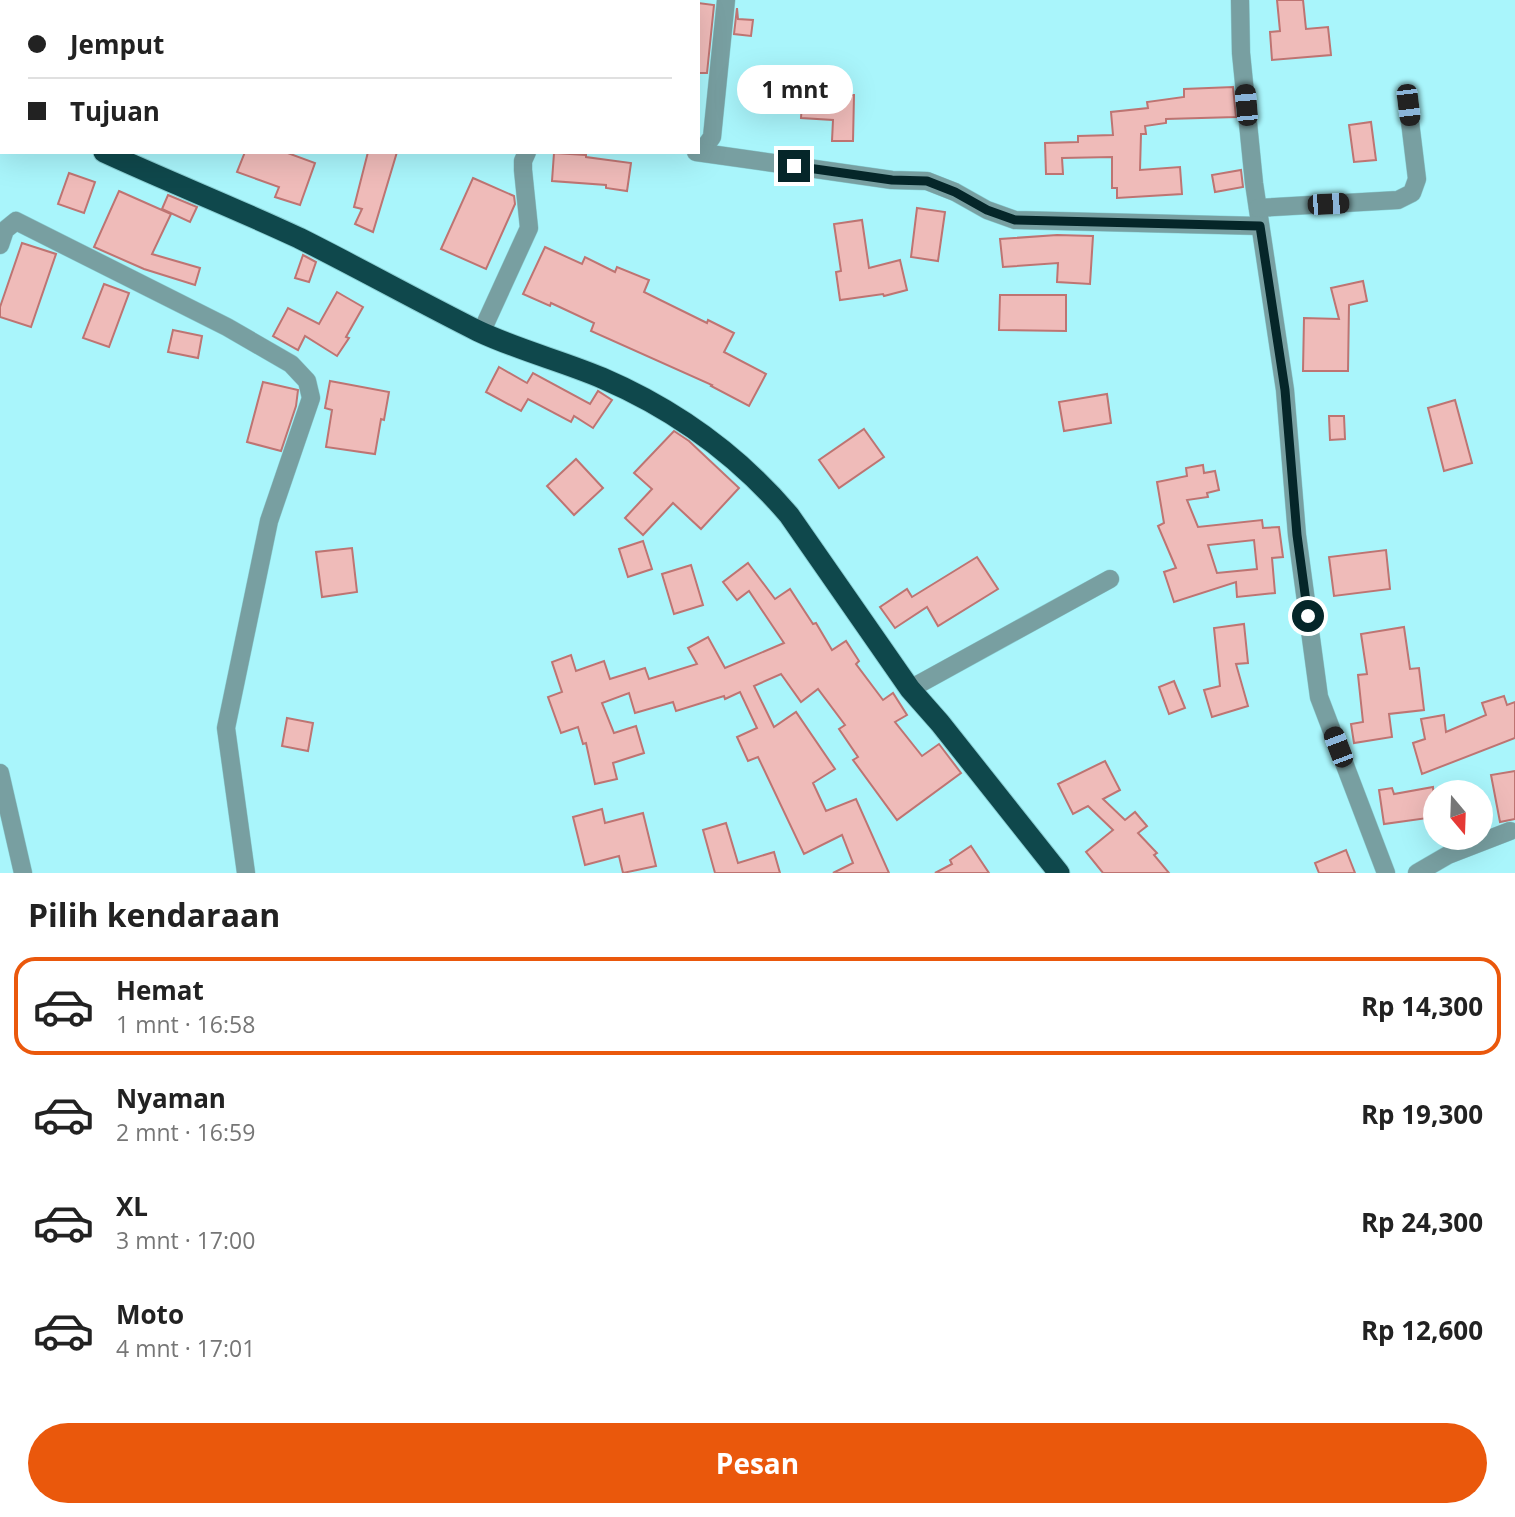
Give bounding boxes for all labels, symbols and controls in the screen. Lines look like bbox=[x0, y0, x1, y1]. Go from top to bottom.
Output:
text: Jemput bbox=[70, 26, 164, 62]
callout: 1 mnt bbox=[736, 64, 852, 114]
text: 1 mnt bbox=[762, 73, 828, 105]
car bbox=[1234, 83, 1259, 127]
car bbox=[1396, 83, 1421, 127]
text: Tujuan bbox=[70, 93, 160, 129]
route end bbox=[778, 150, 810, 182]
car bbox=[1307, 192, 1350, 216]
route start bbox=[1292, 600, 1324, 632]
car bbox=[1321, 724, 1356, 770]
north arrow bbox=[1423, 780, 1493, 850]
map controls bbox=[1423, 780, 1493, 850]
text: Pilih kendaraan bbox=[28, 893, 280, 936]
text: Hemat bbox=[116, 972, 204, 1008]
icon: car bbox=[32, 975, 95, 1038]
text: Rp 14,300 bbox=[1361, 988, 1483, 1024]
text: 1 mnt · 16:58 bbox=[116, 1008, 255, 1040]
text: Nyaman bbox=[116, 1080, 226, 1116]
icon: car bbox=[32, 1083, 95, 1146]
text: Rp 19,300 bbox=[1361, 1096, 1483, 1132]
text: 2 mnt · 16:59 bbox=[116, 1116, 255, 1148]
text: XL bbox=[116, 1188, 148, 1224]
icon: car bbox=[32, 1191, 95, 1254]
text: Rp 24,300 bbox=[1361, 1204, 1483, 1240]
text: 3 mnt · 17:00 bbox=[116, 1224, 255, 1256]
text: Moto bbox=[116, 1296, 184, 1332]
icon: car bbox=[32, 1299, 95, 1362]
text: Rp 12,600 bbox=[1361, 1312, 1483, 1348]
text: 4 mnt · 17:01 bbox=[116, 1332, 255, 1364]
button: Pesan bbox=[28, 1423, 1487, 1503]

